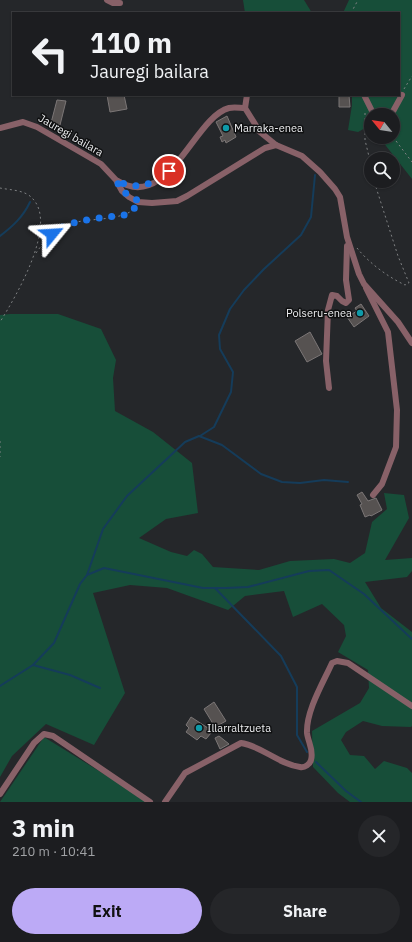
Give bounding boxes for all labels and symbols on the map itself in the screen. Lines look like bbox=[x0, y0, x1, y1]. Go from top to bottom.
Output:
north arrow bbox=[364, 108, 400, 144]
street label: Jauregi bailara bbox=[36, 111, 106, 159]
place label: Marraka-enea bbox=[234, 121, 303, 135]
marker: Marraka-enea bbox=[221, 123, 231, 133]
pin bbox=[152, 154, 186, 188]
position arrow bbox=[31, 213, 73, 255]
place label: Polseru-enea bbox=[286, 306, 352, 320]
marker: Polseru-enea bbox=[355, 308, 365, 318]
place label: Illarraltzueta bbox=[207, 721, 271, 735]
marker: Illarraltzueta bbox=[194, 723, 204, 733]

